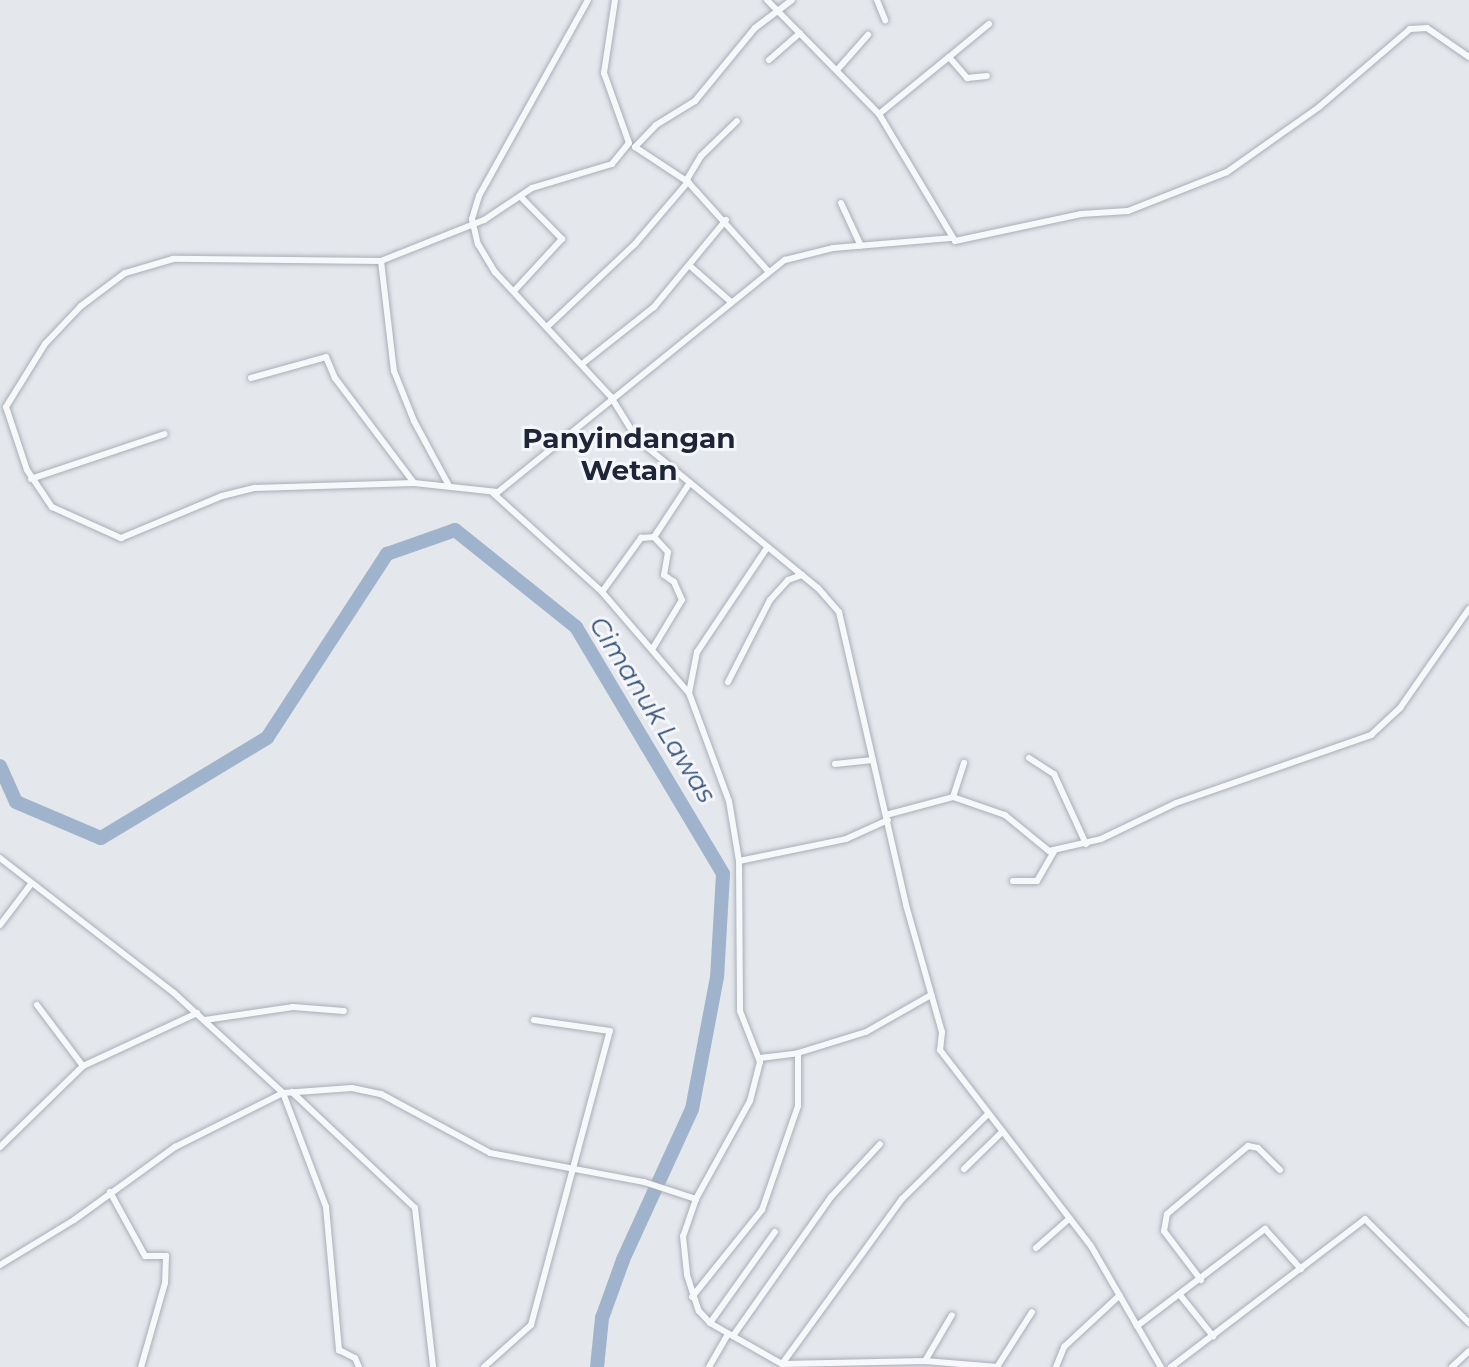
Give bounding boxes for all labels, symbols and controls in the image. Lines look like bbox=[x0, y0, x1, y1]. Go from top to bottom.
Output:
district label: Panyindangan Wetan bbox=[522, 421, 736, 487]
water label: Cimanuk Lawas bbox=[582, 611, 722, 809]

